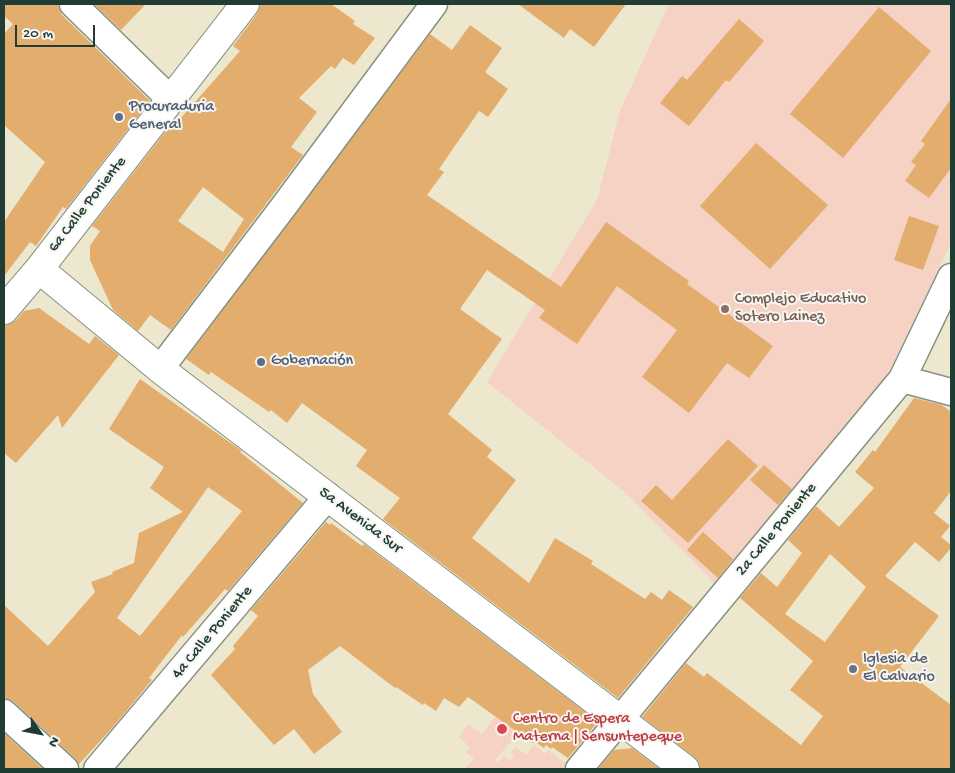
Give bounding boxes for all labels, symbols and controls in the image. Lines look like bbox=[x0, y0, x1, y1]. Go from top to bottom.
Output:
scale bar bbox=[18, 15, 98, 47]
text: 20 m bbox=[23, 25, 53, 43]
place label: Procuraduria General bbox=[129, 98, 214, 136]
marker: Procuraduria General bbox=[113, 111, 125, 123]
street label: 6a Calle Poniente bbox=[45, 153, 131, 257]
place label: Complejo Educativo Sotero Lainez bbox=[735, 290, 866, 328]
marker: Complejo Educativo Sotero Lainez bbox=[719, 303, 731, 315]
place label: Gobernación bbox=[271, 352, 353, 372]
marker: Gobernación bbox=[255, 356, 267, 368]
street label: 2a Calle Poniente bbox=[732, 479, 822, 581]
street label: 5a Avenida Sur bbox=[314, 483, 406, 559]
street label: 4a Calle Poniente bbox=[168, 582, 258, 684]
place label: Iglesia de El Calvario bbox=[863, 650, 935, 688]
marker: Iglesia de El Calvario bbox=[847, 663, 859, 675]
north arrow bbox=[15, 708, 65, 758]
place label: Centro de Espera Materna | Sensuntepeque bbox=[513, 710, 682, 748]
marker: Centro de Espera Materna | Sensuntepeque bbox=[495, 722, 509, 736]
text: N bbox=[43, 733, 63, 750]

